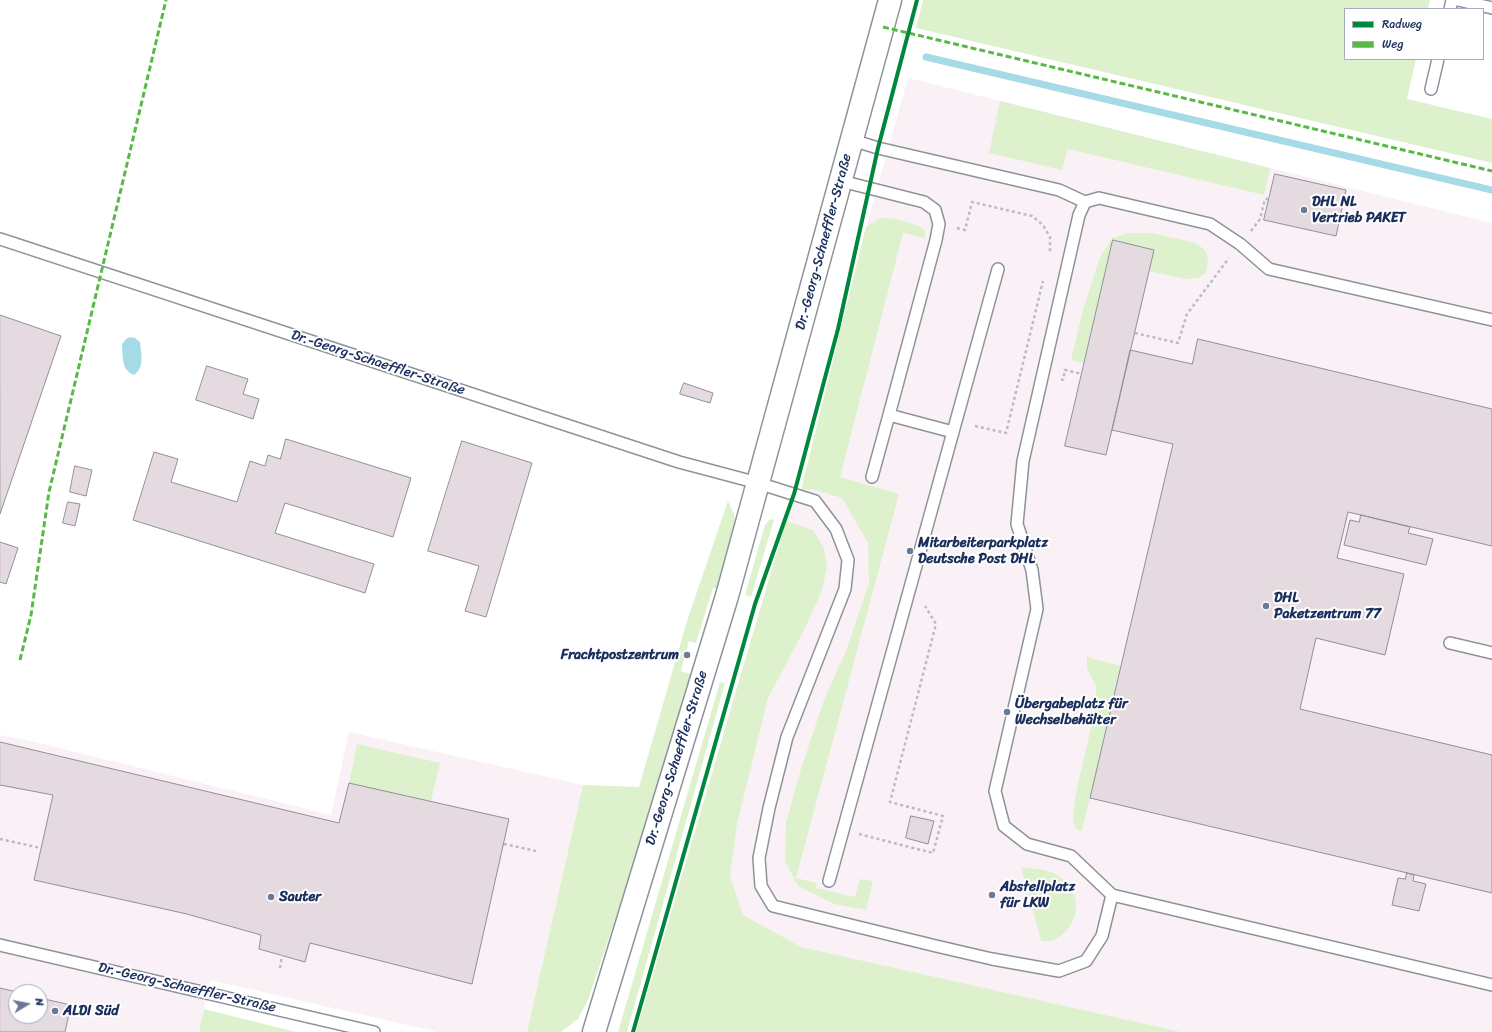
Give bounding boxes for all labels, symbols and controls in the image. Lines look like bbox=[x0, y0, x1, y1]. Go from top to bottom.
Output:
legend bbox=[1344, 8, 1484, 60]
text: Radweg bbox=[1382, 13, 1422, 35]
text: Weg bbox=[1382, 33, 1403, 55]
street label: Dr.-Georg-Schaeffler-Straße bbox=[792, 152, 856, 332]
place label: DHL NL Vertrieb PAKET bbox=[1312, 194, 1406, 226]
marker: DHL NL Vertrieb PAKET bbox=[1299, 205, 1309, 215]
street label: Dr.-Georg-Schaeffler-Straße bbox=[289, 327, 467, 399]
place label: Mitarbeiterparkplatz Deutsche Post DHL bbox=[918, 535, 1048, 568]
marker: Mitarbeiterparkplatz Deutsche Post DHL bbox=[905, 546, 915, 556]
place label: DHL Paketzentrum 77 bbox=[1274, 590, 1381, 622]
marker: DHL Paketzentrum 77 bbox=[1261, 601, 1271, 611]
place label: Frachtpostzentrum bbox=[561, 647, 679, 663]
marker: Frachtpostzentrum bbox=[682, 650, 692, 660]
street label: Dr.-Georg-Schaeffler-Straße bbox=[642, 669, 712, 847]
place label: Übergabeplatz für Wechselbehälter bbox=[1015, 696, 1128, 728]
marker: Übergabeplatz für Wechselbehälter bbox=[1002, 707, 1012, 717]
place label: Abstellplatz für LKW bbox=[1000, 879, 1075, 912]
place label: Sauter bbox=[279, 889, 321, 905]
marker: Abstellplatz für LKW bbox=[987, 890, 997, 900]
marker: Sauter bbox=[266, 892, 276, 902]
street label: Dr.-Georg-Schaeffler-Straße bbox=[96, 959, 278, 1017]
north arrow bbox=[8, 984, 48, 1024]
text: N bbox=[29, 997, 49, 1007]
place label: ALDI Süd bbox=[63, 1003, 119, 1019]
marker: ALDI Süd bbox=[50, 1006, 60, 1016]

